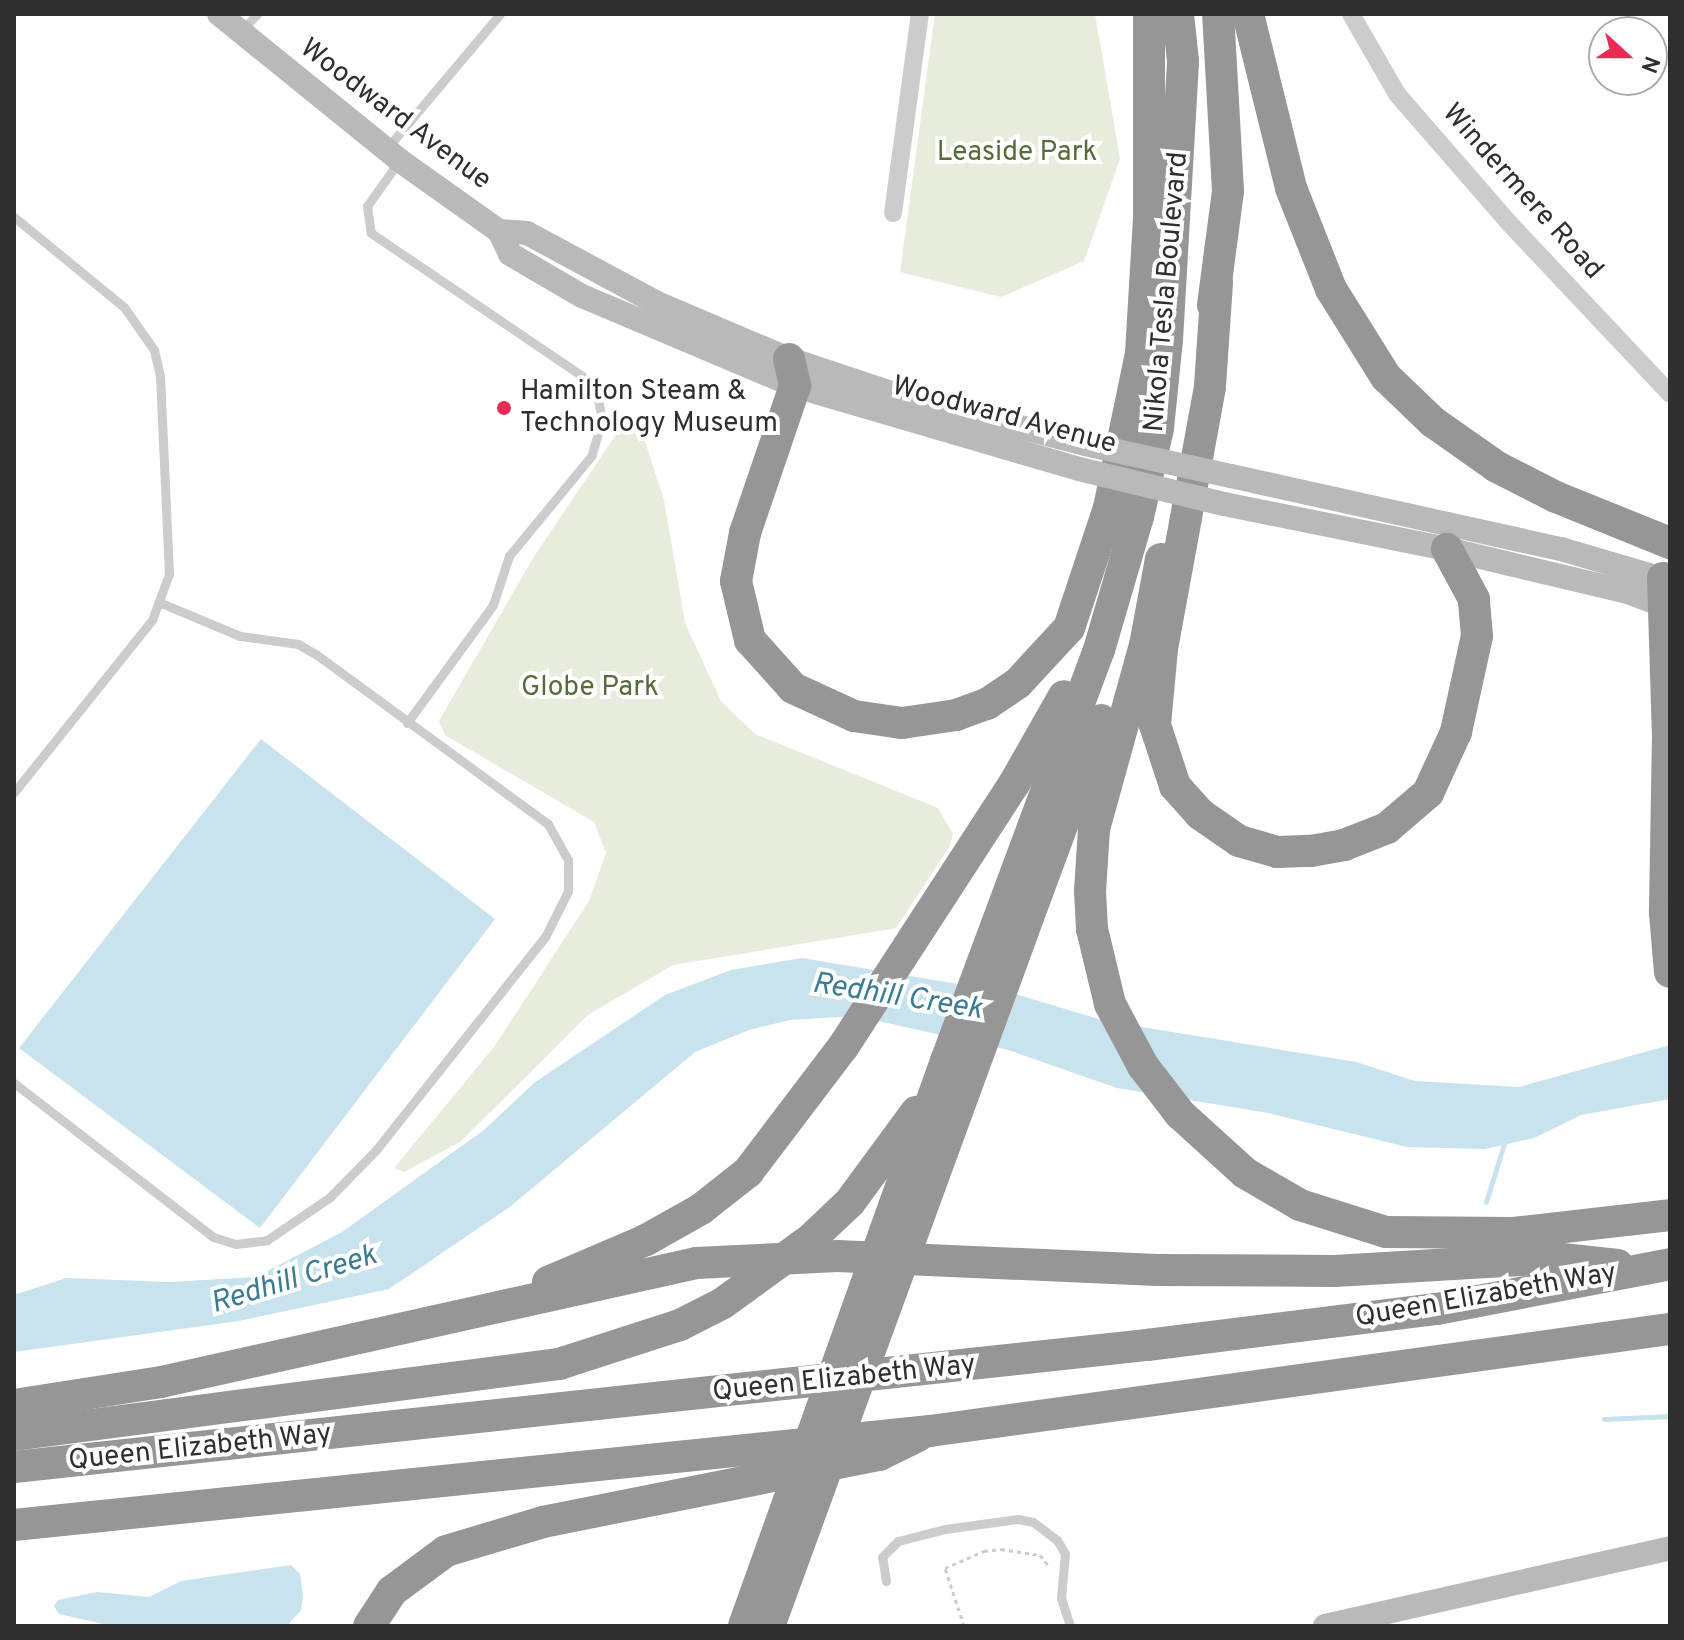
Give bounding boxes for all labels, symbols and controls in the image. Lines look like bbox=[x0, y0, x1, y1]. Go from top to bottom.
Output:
north arrow bbox=[1588, 16, 1668, 96]
street label: Woodward Avenue bbox=[292, 32, 498, 198]
text: N bbox=[1634, 52, 1664, 76]
street label: Windermere Road bbox=[1434, 97, 1610, 287]
park label: Leaside Park bbox=[937, 136, 1097, 170]
street label: Nikola Tesla Boulevard bbox=[1138, 150, 1196, 434]
street label: Woodward Avenue bbox=[888, 370, 1120, 462]
place label: Hamilton Steam & Technology Museum bbox=[520, 375, 778, 441]
marker: Hamilton Steam & Technology Museum bbox=[495, 399, 513, 417]
park label: Globe Park bbox=[521, 671, 659, 705]
water label: Redhill Creek bbox=[809, 967, 985, 1029]
water label: Redhill Creek bbox=[207, 1239, 381, 1323]
street label: Queen Elizabeth Way bbox=[1353, 1256, 1619, 1336]
street label: Queen Elizabeth Way bbox=[710, 1348, 978, 1410]
street label: Queen Elizabeth Way bbox=[66, 1417, 334, 1479]

